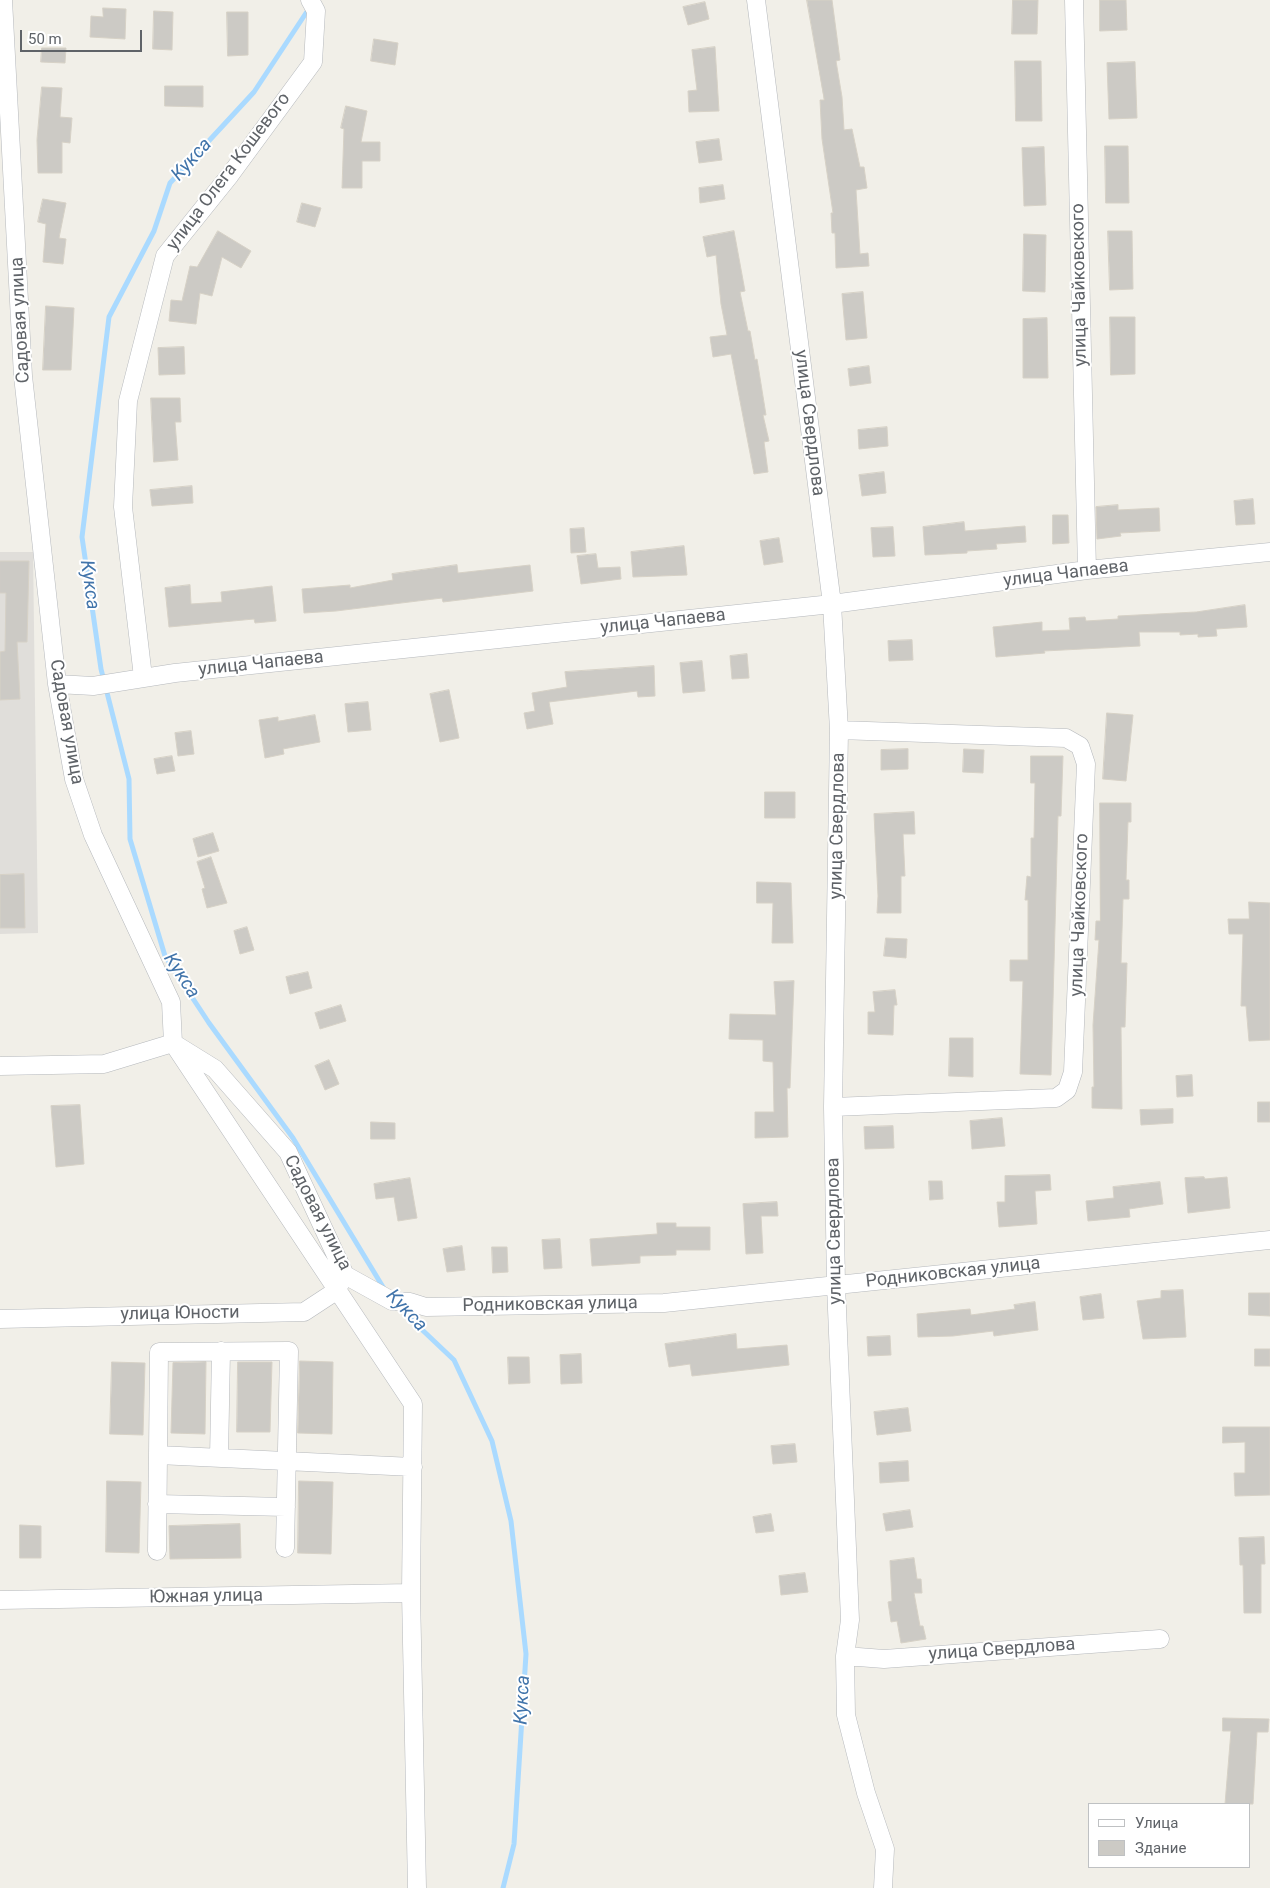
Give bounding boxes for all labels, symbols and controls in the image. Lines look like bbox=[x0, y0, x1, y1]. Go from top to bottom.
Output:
scale bar bbox=[22, 20, 145, 52]
text: 50 m bbox=[28, 30, 62, 48]
street label: улица Олега Кошевого bbox=[163, 89, 295, 255]
water label: Кукса bbox=[167, 134, 217, 186]
street label: улица Чайковского bbox=[1068, 203, 1092, 367]
street label: Садовая улица bbox=[7, 256, 35, 384]
street label: улица Свердлова bbox=[789, 349, 829, 497]
street label: улица Чапаева bbox=[1002, 556, 1130, 592]
water label: Кукса bbox=[74, 559, 104, 611]
street label: улица Чапаева bbox=[599, 605, 727, 639]
street label: улица Чапаева bbox=[197, 647, 325, 681]
street label: Садовая улица bbox=[44, 658, 88, 786]
street label: улица Свердлова bbox=[826, 752, 850, 900]
street label: улица Чайковского bbox=[1066, 833, 1094, 997]
water label: Кукса bbox=[158, 949, 204, 1003]
street label: Садовая улица bbox=[279, 1152, 355, 1274]
street label: улица Свердлова bbox=[823, 1157, 847, 1305]
street label: Родниковская улица bbox=[865, 1253, 1041, 1293]
water label: Кукса bbox=[381, 1285, 431, 1337]
street label: Родниковская улица bbox=[462, 1293, 638, 1317]
street label: улица Юности bbox=[120, 1302, 240, 1326]
street label: Южная улица bbox=[149, 1585, 263, 1609]
street label: улица Свердлова bbox=[928, 1634, 1076, 1666]
water label: Кукса bbox=[510, 1675, 536, 1725]
legend bbox=[1088, 1803, 1250, 1868]
text: Улица bbox=[1135, 1814, 1178, 1832]
text: Здание bbox=[1135, 1839, 1186, 1857]

